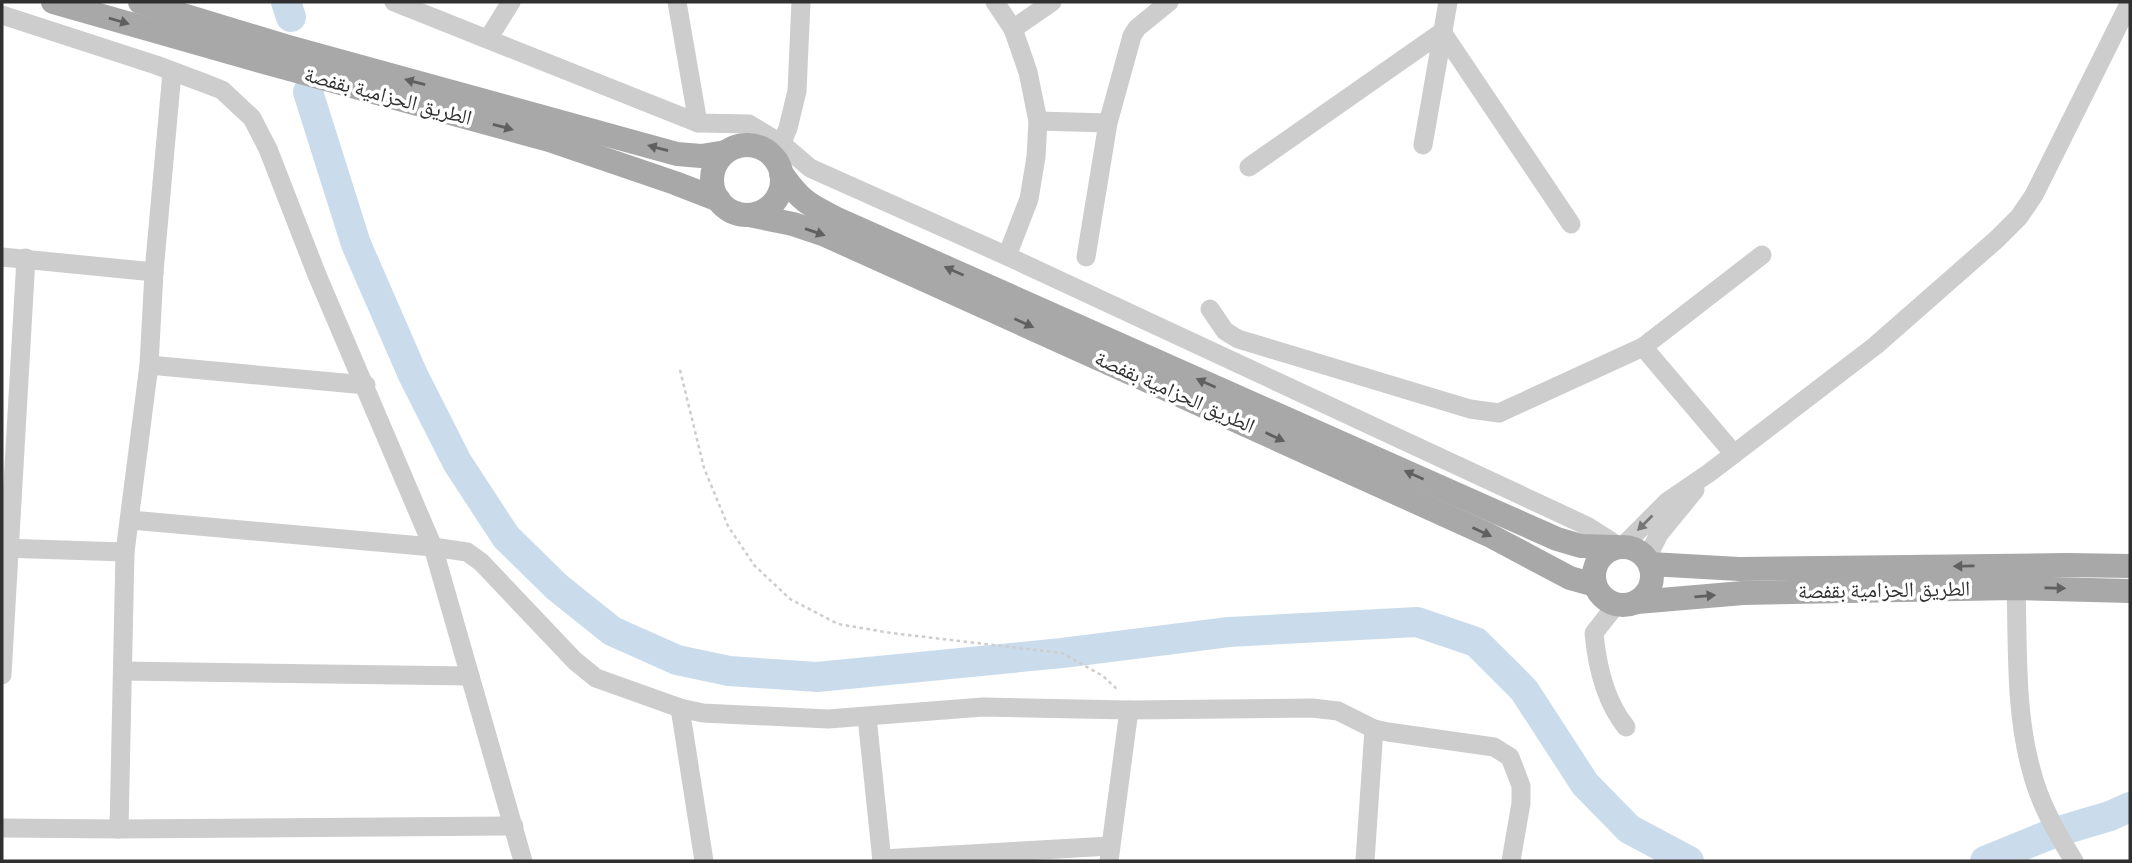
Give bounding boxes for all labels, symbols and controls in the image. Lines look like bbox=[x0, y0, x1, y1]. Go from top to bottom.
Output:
one-way arrow bbox=[109, 16, 130, 26]
street label: الطريق الحزامية بقفصة bbox=[301, 61, 475, 131]
one-way arrow bbox=[405, 76, 426, 86]
one-way arrow bbox=[493, 123, 514, 133]
one-way arrow bbox=[648, 143, 669, 153]
one-way arrow bbox=[805, 227, 826, 238]
one-way arrow bbox=[943, 265, 964, 276]
one-way arrow bbox=[1013, 318, 1034, 329]
street label: الطريق الحزامية بقفصة bbox=[1091, 345, 1259, 439]
one-way arrow bbox=[1196, 377, 1217, 388]
one-way arrow bbox=[1265, 431, 1285, 443]
one-way arrow bbox=[1404, 469, 1425, 480]
one-way arrow bbox=[1638, 514, 1654, 531]
one-way arrow bbox=[1472, 526, 1492, 538]
one-way arrow bbox=[1953, 560, 1975, 572]
street label: الطريق الحزامية بقفصة bbox=[1798, 575, 1970, 605]
one-way arrow bbox=[2044, 582, 2066, 594]
one-way arrow bbox=[1695, 590, 1717, 601]

